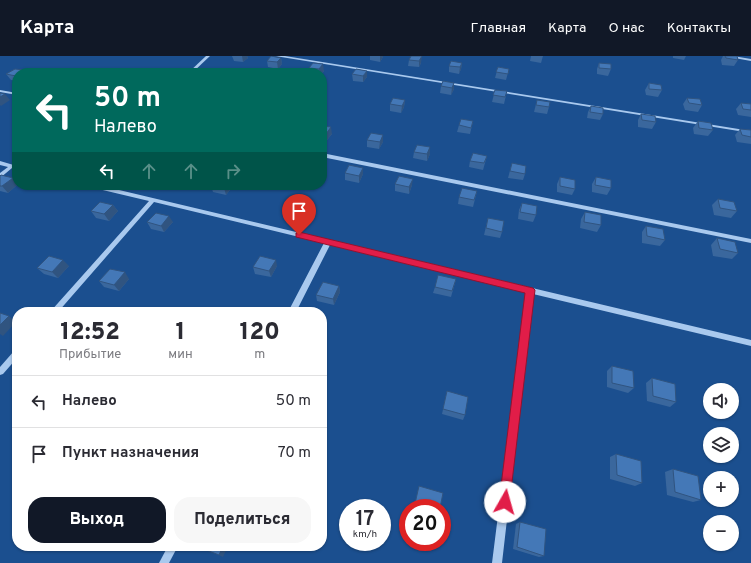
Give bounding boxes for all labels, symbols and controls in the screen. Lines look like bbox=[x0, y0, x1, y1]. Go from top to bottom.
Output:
text: Карта bbox=[20, 16, 74, 40]
text: Главная bbox=[471, 20, 526, 37]
text: Карта bbox=[548, 20, 586, 37]
text: О нас bbox=[608, 20, 645, 37]
text: Контакты bbox=[667, 20, 731, 37]
text: 50 m bbox=[94, 81, 161, 117]
icon: left bbox=[28, 84, 80, 136]
text: Налево bbox=[94, 116, 157, 139]
icon: left bbox=[96, 160, 118, 182]
icon: ahead bbox=[138, 160, 160, 182]
icon: ahead bbox=[180, 160, 202, 182]
icon: right bbox=[222, 160, 244, 182]
pin bbox=[282, 194, 316, 235]
icon: arrive bbox=[288, 200, 310, 222]
text: 12:52 bbox=[60, 318, 120, 348]
text: 1 bbox=[176, 318, 185, 348]
text: 120 bbox=[240, 318, 280, 348]
text: Прибытие bbox=[59, 347, 121, 363]
text: мин bbox=[168, 347, 193, 363]
text: m bbox=[254, 347, 265, 363]
map controls bbox=[703, 383, 739, 551]
button: sound bbox=[703, 383, 739, 419]
icon: left bbox=[28, 391, 50, 413]
text: Налево bbox=[62, 392, 117, 411]
text: 50 m bbox=[276, 392, 311, 411]
button: layers bbox=[703, 427, 739, 463]
icon: arrive bbox=[28, 443, 50, 465]
text: Пункт назначения bbox=[62, 444, 199, 463]
text: 70 m bbox=[278, 444, 311, 463]
button: + bbox=[703, 471, 739, 507]
position arrow bbox=[484, 481, 526, 523]
button: Выход bbox=[28, 497, 166, 543]
button: Поделиться bbox=[174, 497, 311, 543]
speed limit sign: 20 bbox=[399, 499, 451, 551]
text: 17 bbox=[356, 507, 374, 533]
button: − bbox=[703, 515, 739, 551]
text: km/h bbox=[353, 528, 377, 541]

